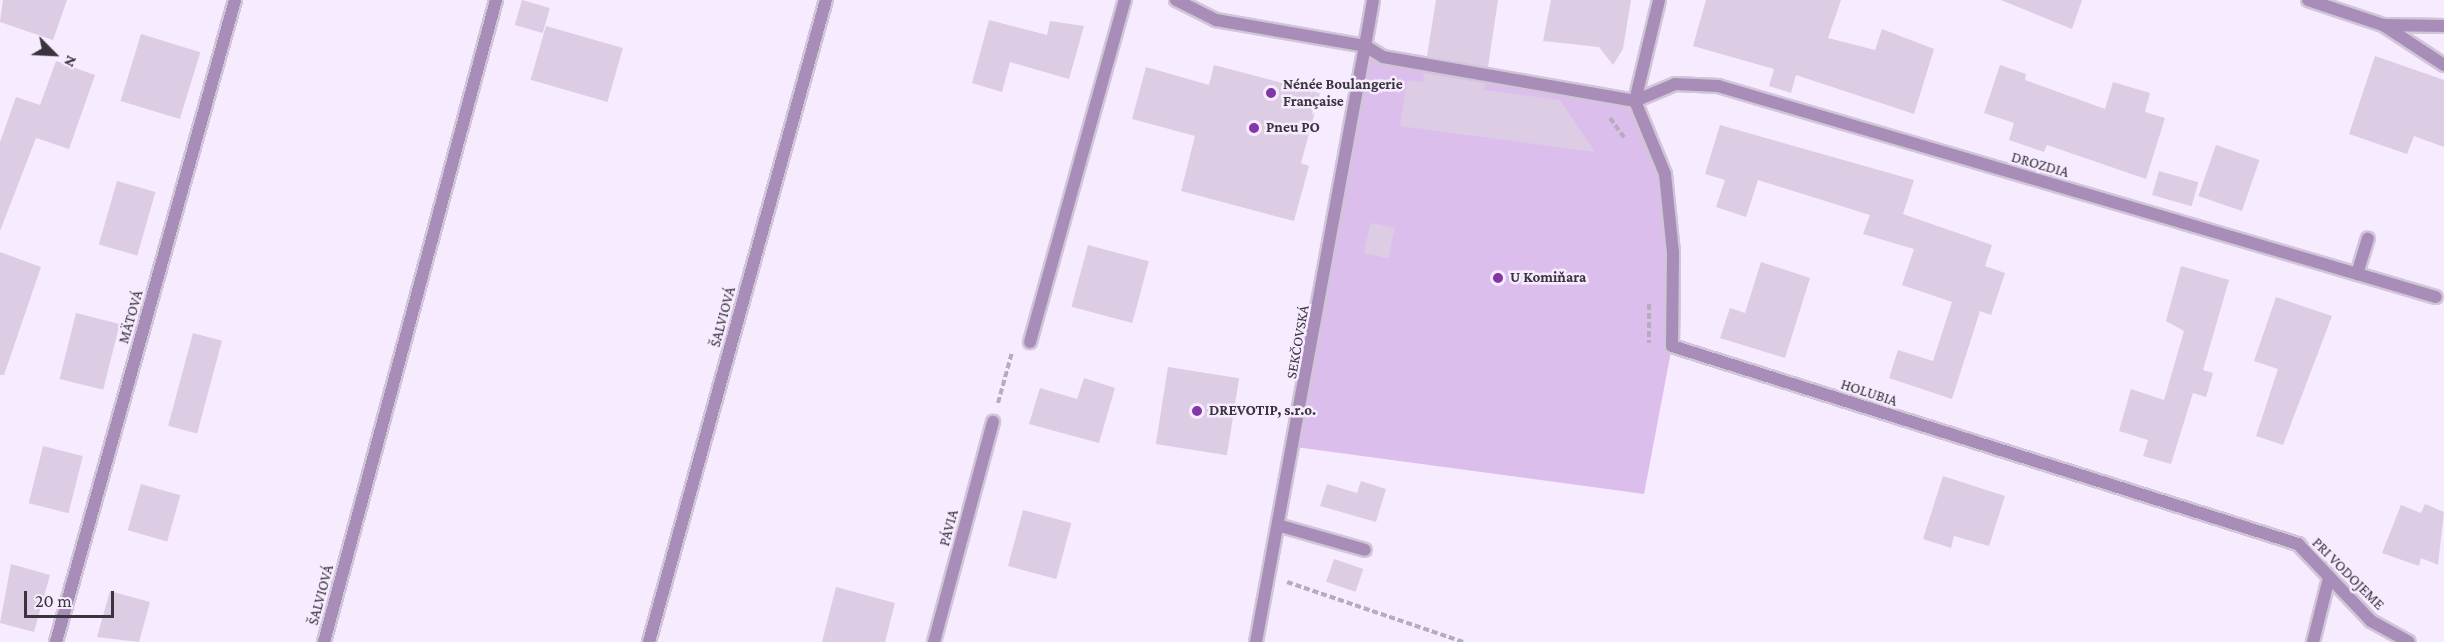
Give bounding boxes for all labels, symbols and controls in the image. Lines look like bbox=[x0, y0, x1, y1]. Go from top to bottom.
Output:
north arrow bbox=[24, 24, 84, 84]
text: N bbox=[61, 53, 81, 70]
place label: Nénée Boulangerie Française bbox=[1283, 75, 1403, 110]
marker: Nénée Boulangerie Française bbox=[1264, 86, 1278, 100]
place label: Pneu PO bbox=[1266, 119, 1320, 137]
marker: Pneu PO bbox=[1247, 121, 1261, 135]
street label: DROZDIA bbox=[2009, 148, 2071, 182]
place label: U Komiňara bbox=[1510, 269, 1586, 287]
marker: U Komiňara bbox=[1491, 271, 1505, 285]
street label: ŠALVIOVÁ bbox=[706, 285, 740, 349]
street label: MÄTOVÁ bbox=[115, 288, 147, 346]
street label: SEKČOVSKÁ bbox=[1283, 304, 1313, 380]
street label: HOLUBIA bbox=[1838, 375, 1900, 411]
place label: DREVOTIP, s.r.o. bbox=[1209, 402, 1316, 420]
marker: DREVOTIP, s.r.o. bbox=[1190, 404, 1204, 418]
street label: PÁVIA bbox=[936, 508, 962, 548]
street label: PRI VODOJEME bbox=[2308, 534, 2388, 614]
street label: ŠALVIOVÁ bbox=[304, 563, 338, 627]
scale bar bbox=[27, 579, 117, 617]
text: 20 m bbox=[35, 591, 72, 611]

